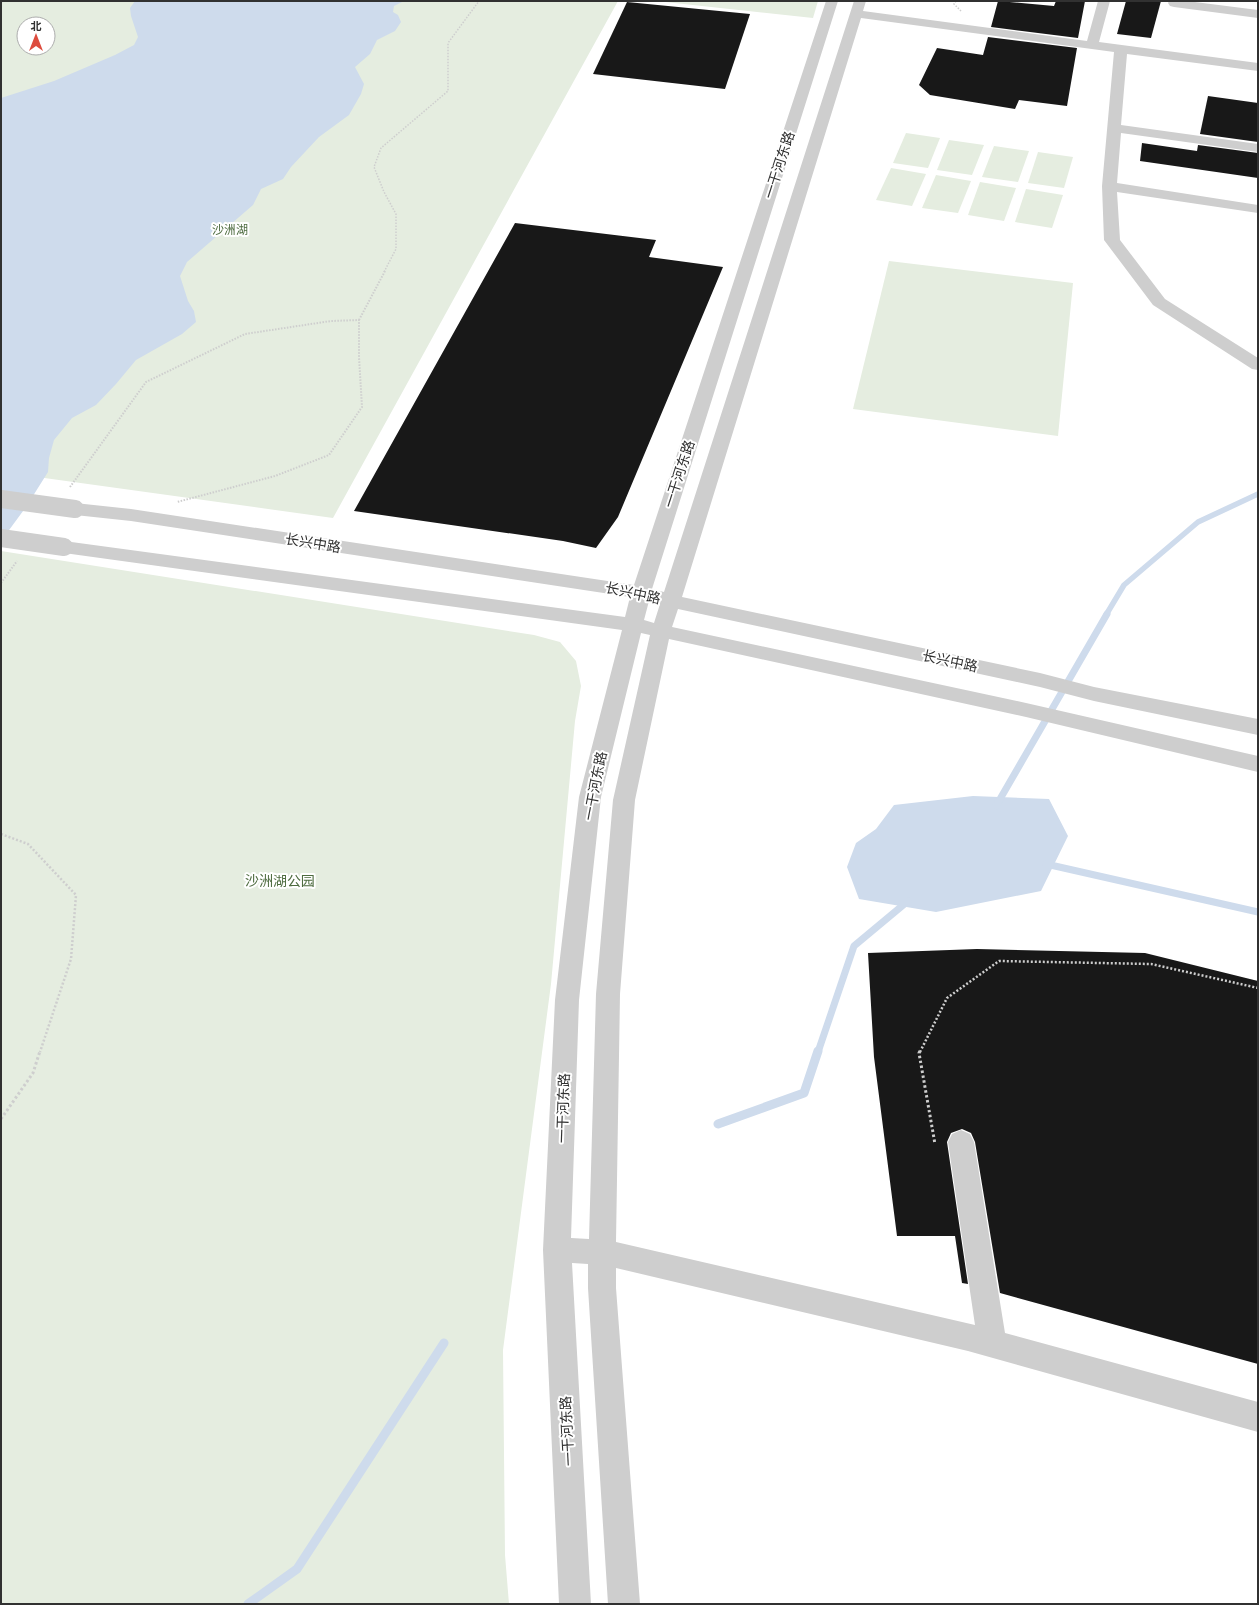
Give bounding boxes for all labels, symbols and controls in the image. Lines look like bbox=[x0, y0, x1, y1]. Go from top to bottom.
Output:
north arrow bbox=[16, 16, 56, 56]
text: 北 bbox=[31, 18, 42, 33]
street label: 一干河东路 bbox=[759, 129, 798, 201]
park label: 沙洲湖 bbox=[212, 221, 248, 238]
street label: 一干河东路 bbox=[659, 438, 698, 510]
street label: 长兴中路 bbox=[284, 529, 342, 556]
street label: 长兴中路 bbox=[604, 577, 662, 608]
street label: 长兴中路 bbox=[921, 645, 979, 676]
street label: 一干河东路 bbox=[579, 750, 611, 822]
park label: 沙洲湖公园 bbox=[245, 871, 315, 890]
street label: 一干河东路 bbox=[552, 1073, 573, 1143]
street label: 一干河东路 bbox=[555, 1396, 578, 1466]

